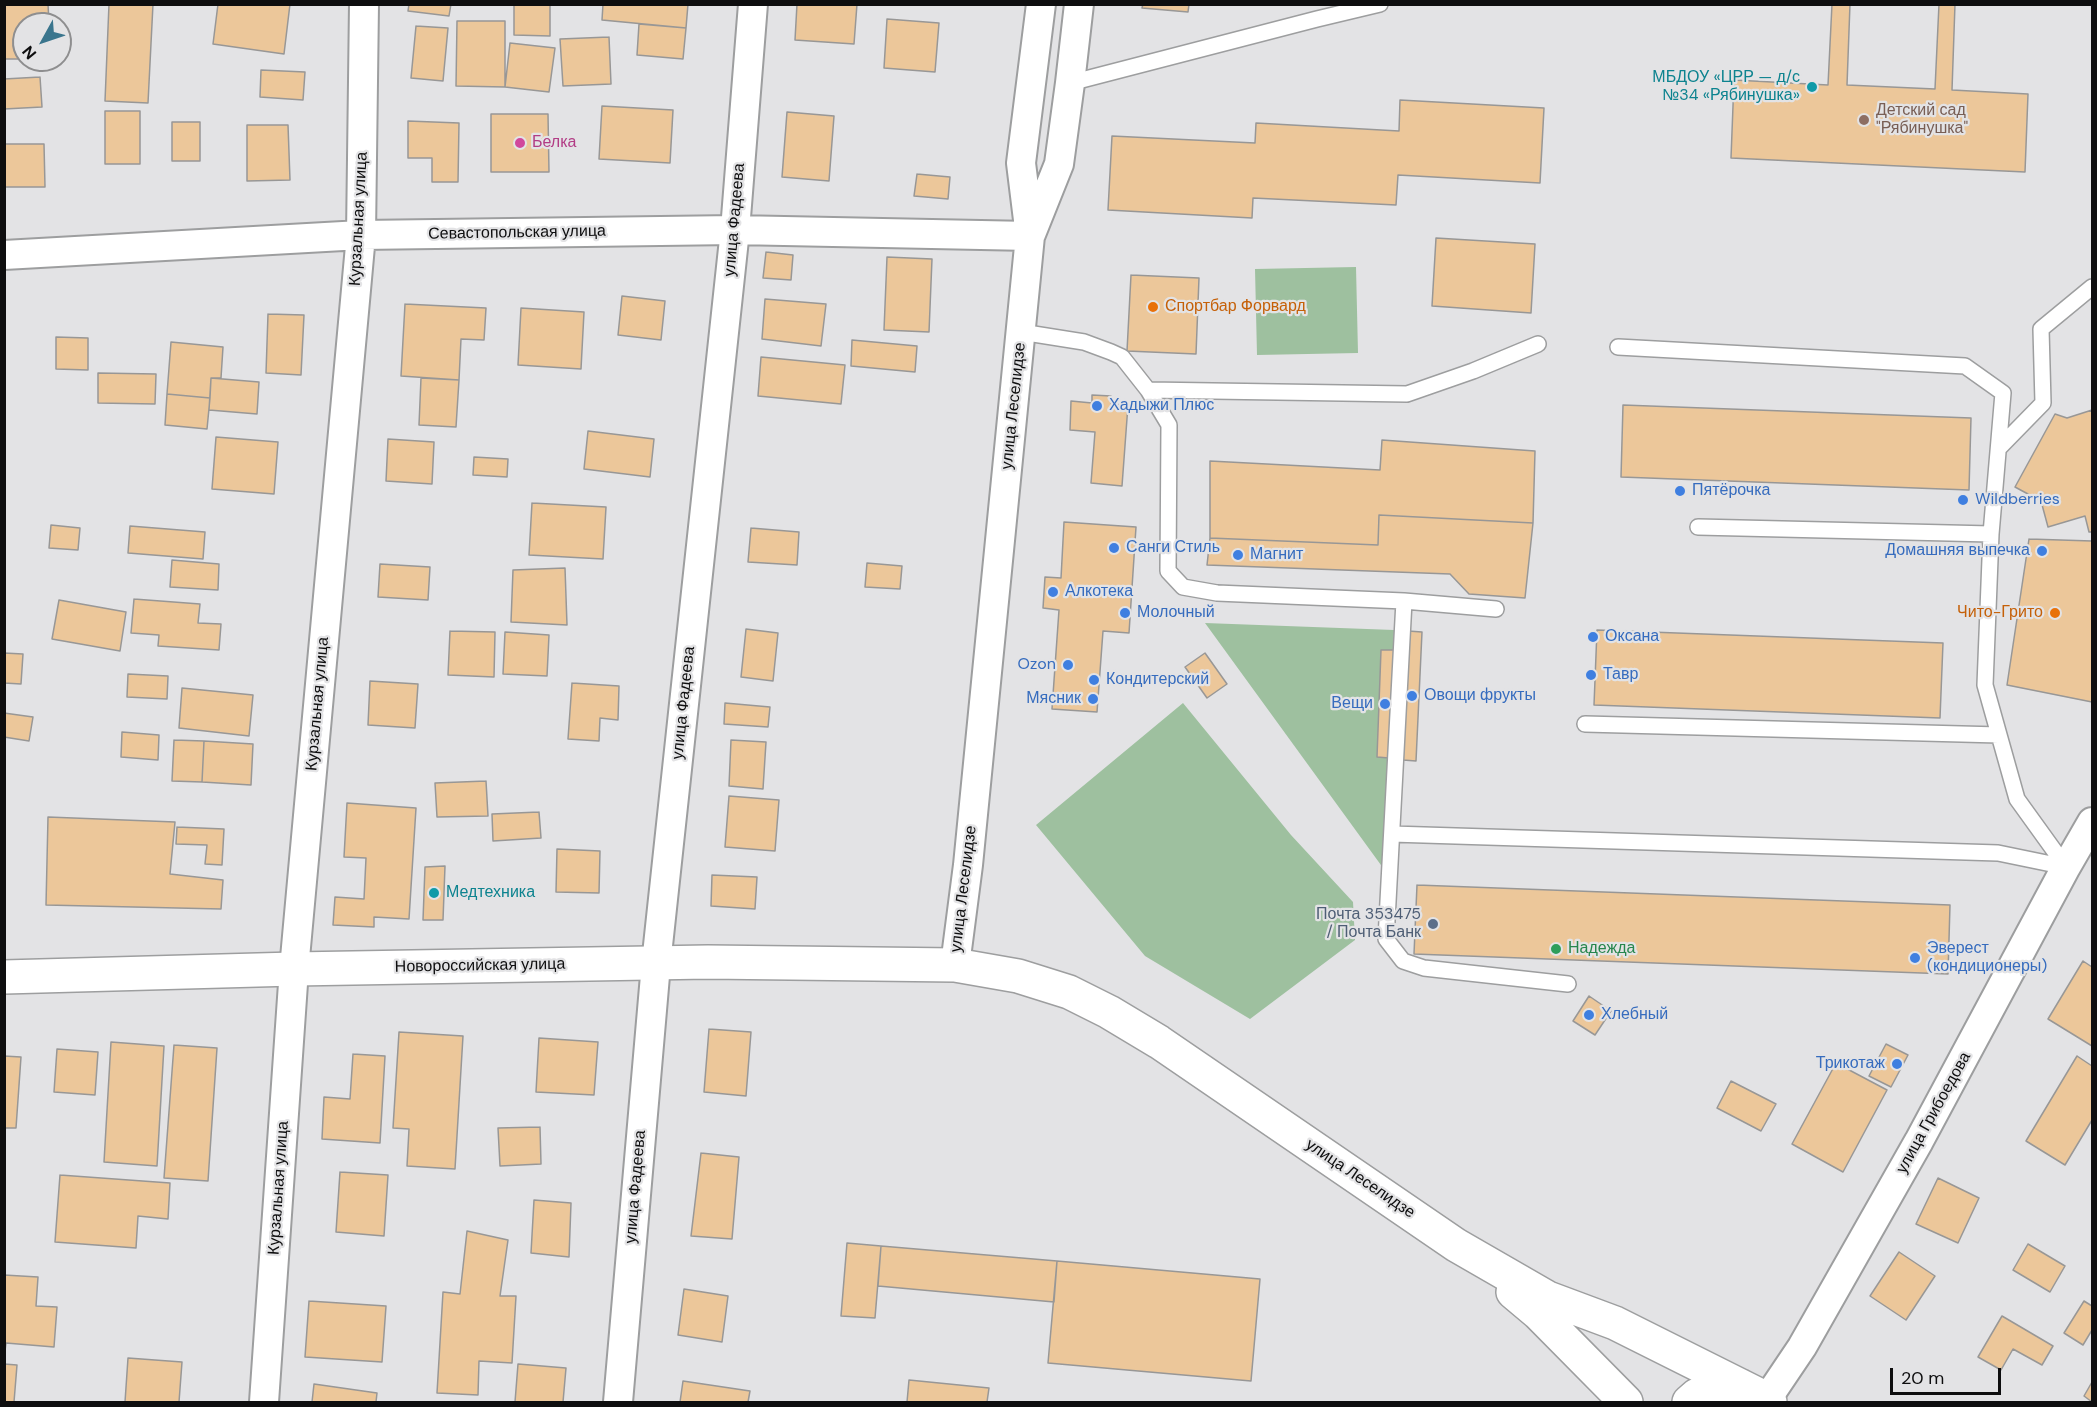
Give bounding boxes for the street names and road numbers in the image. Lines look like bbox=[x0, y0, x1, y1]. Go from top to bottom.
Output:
street label: Курзальная улица bbox=[346, 151, 372, 287]
street label: улица Фадеева bbox=[720, 163, 750, 277]
street label: Севастопольская улица bbox=[428, 222, 606, 244]
street label: улица Леселидзе bbox=[998, 342, 1030, 470]
street label: Курзальная улица bbox=[303, 636, 333, 772]
street label: улица Фадеева bbox=[669, 645, 699, 761]
street label: улица Леселидзе bbox=[947, 824, 981, 954]
street label: Новороссийская улица bbox=[395, 955, 565, 977]
street label: улица Грибоедова bbox=[1893, 1049, 1975, 1177]
street label: Курзальная улица bbox=[265, 1120, 293, 1256]
street label: улица Фадеева bbox=[621, 1130, 651, 1244]
street label: улица Леселидзе bbox=[1302, 1135, 1418, 1223]

